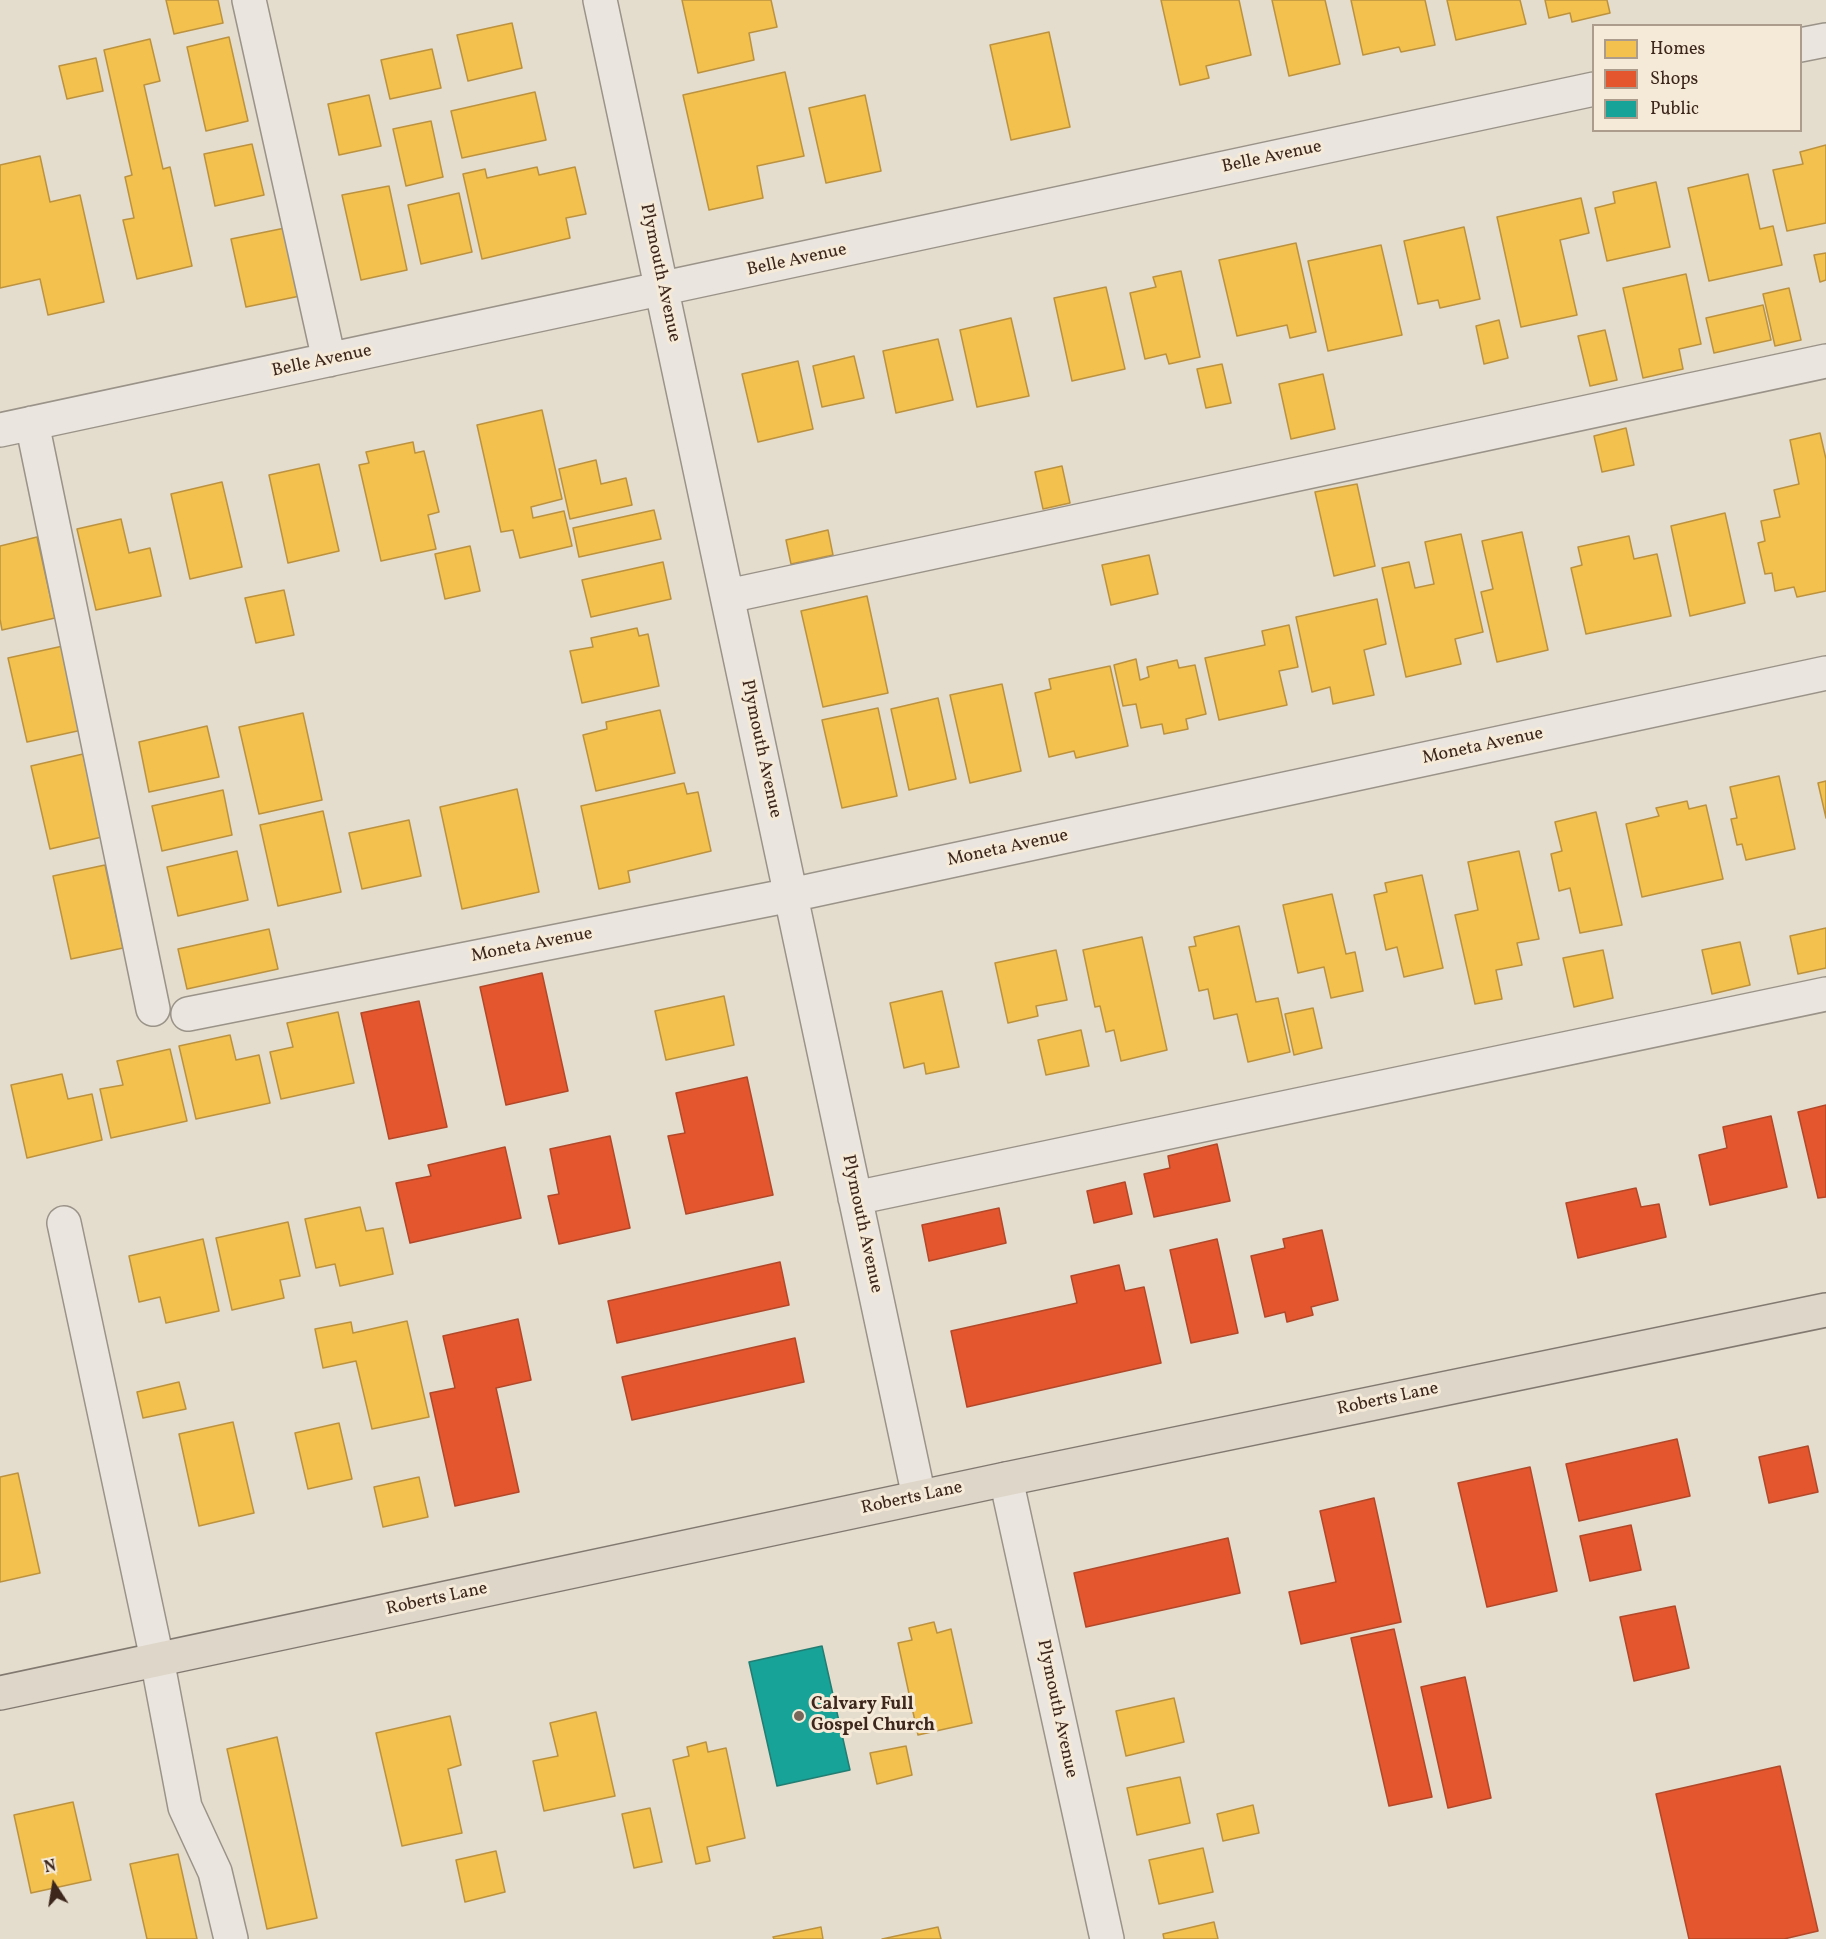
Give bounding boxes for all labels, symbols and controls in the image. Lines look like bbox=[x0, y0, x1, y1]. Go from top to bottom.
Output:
legend bbox=[1592, 24, 1802, 132]
text: Homes bbox=[1650, 37, 1705, 62]
text: Shops bbox=[1650, 67, 1698, 92]
text: Public bbox=[1650, 97, 1699, 122]
street label: Belle Avenue bbox=[1220, 137, 1324, 179]
street label: Plymouth Avenue bbox=[634, 202, 684, 344]
street label: Belle Avenue bbox=[745, 240, 849, 282]
street label: Belle Avenue bbox=[270, 341, 374, 383]
street label: Plymouth Avenue bbox=[735, 678, 785, 820]
street label: Moneta Avenue bbox=[1421, 724, 1545, 770]
street label: Moneta Avenue bbox=[946, 826, 1070, 872]
street label: Moneta Avenue bbox=[470, 924, 594, 968]
street label: Plymouth Avenue bbox=[836, 1153, 886, 1295]
street label: Roberts Lane bbox=[1335, 1379, 1441, 1421]
street label: Roberts Lane bbox=[859, 1478, 965, 1520]
street label: Roberts Lane bbox=[384, 1579, 490, 1621]
street label: Plymouth Avenue bbox=[1031, 1638, 1081, 1780]
place label: Calvary Full Gospel Church bbox=[811, 1695, 935, 1738]
marker: Calvary Full Gospel Church bbox=[792, 1709, 806, 1723]
north arrow bbox=[24, 1855, 84, 1915]
text: N bbox=[42, 1855, 58, 1879]

